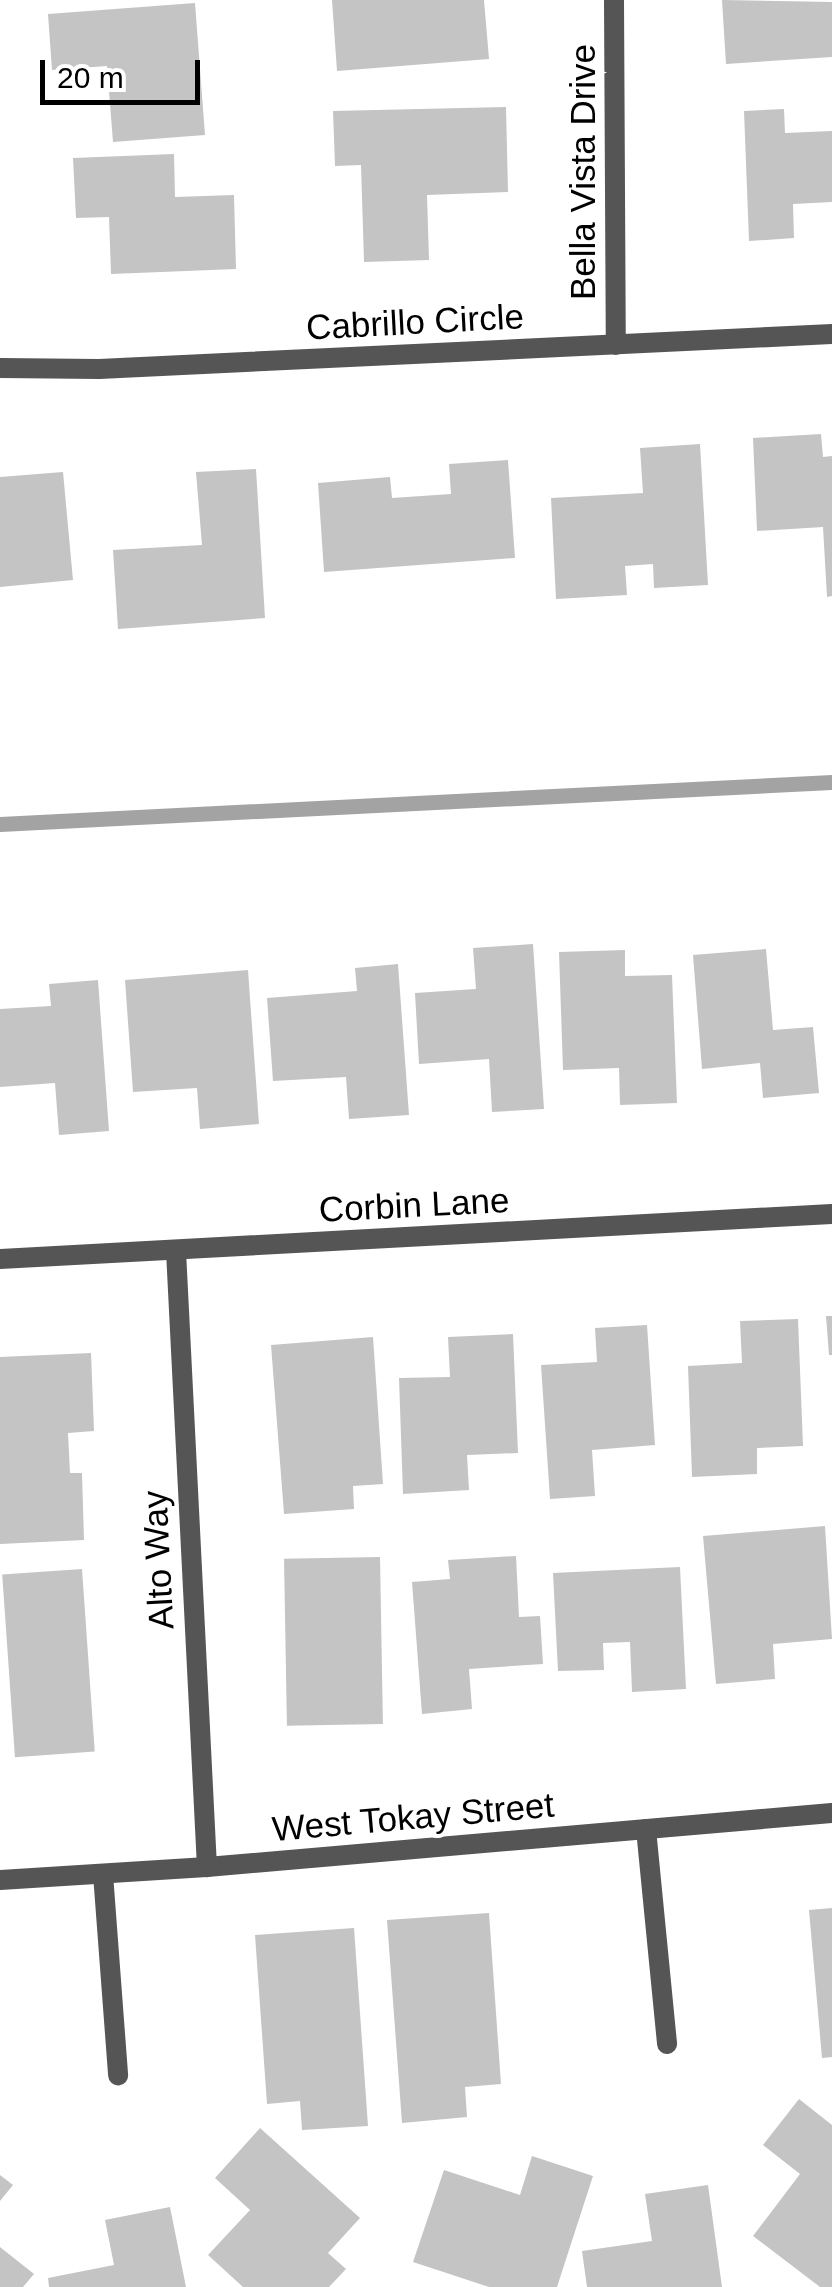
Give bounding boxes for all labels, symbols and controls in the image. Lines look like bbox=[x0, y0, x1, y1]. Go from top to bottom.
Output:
scale bar bbox=[45, 40, 205, 102]
street label: Bella Vista Drive bbox=[562, 44, 604, 300]
text: 20 m bbox=[57, 61, 124, 94]
street label: Cabrillo Circle bbox=[305, 295, 525, 349]
street label: Corbin Lane bbox=[318, 1179, 510, 1231]
street label: Alto Way bbox=[133, 1490, 183, 1630]
street label: West Tokay Street bbox=[270, 1784, 556, 1850]

